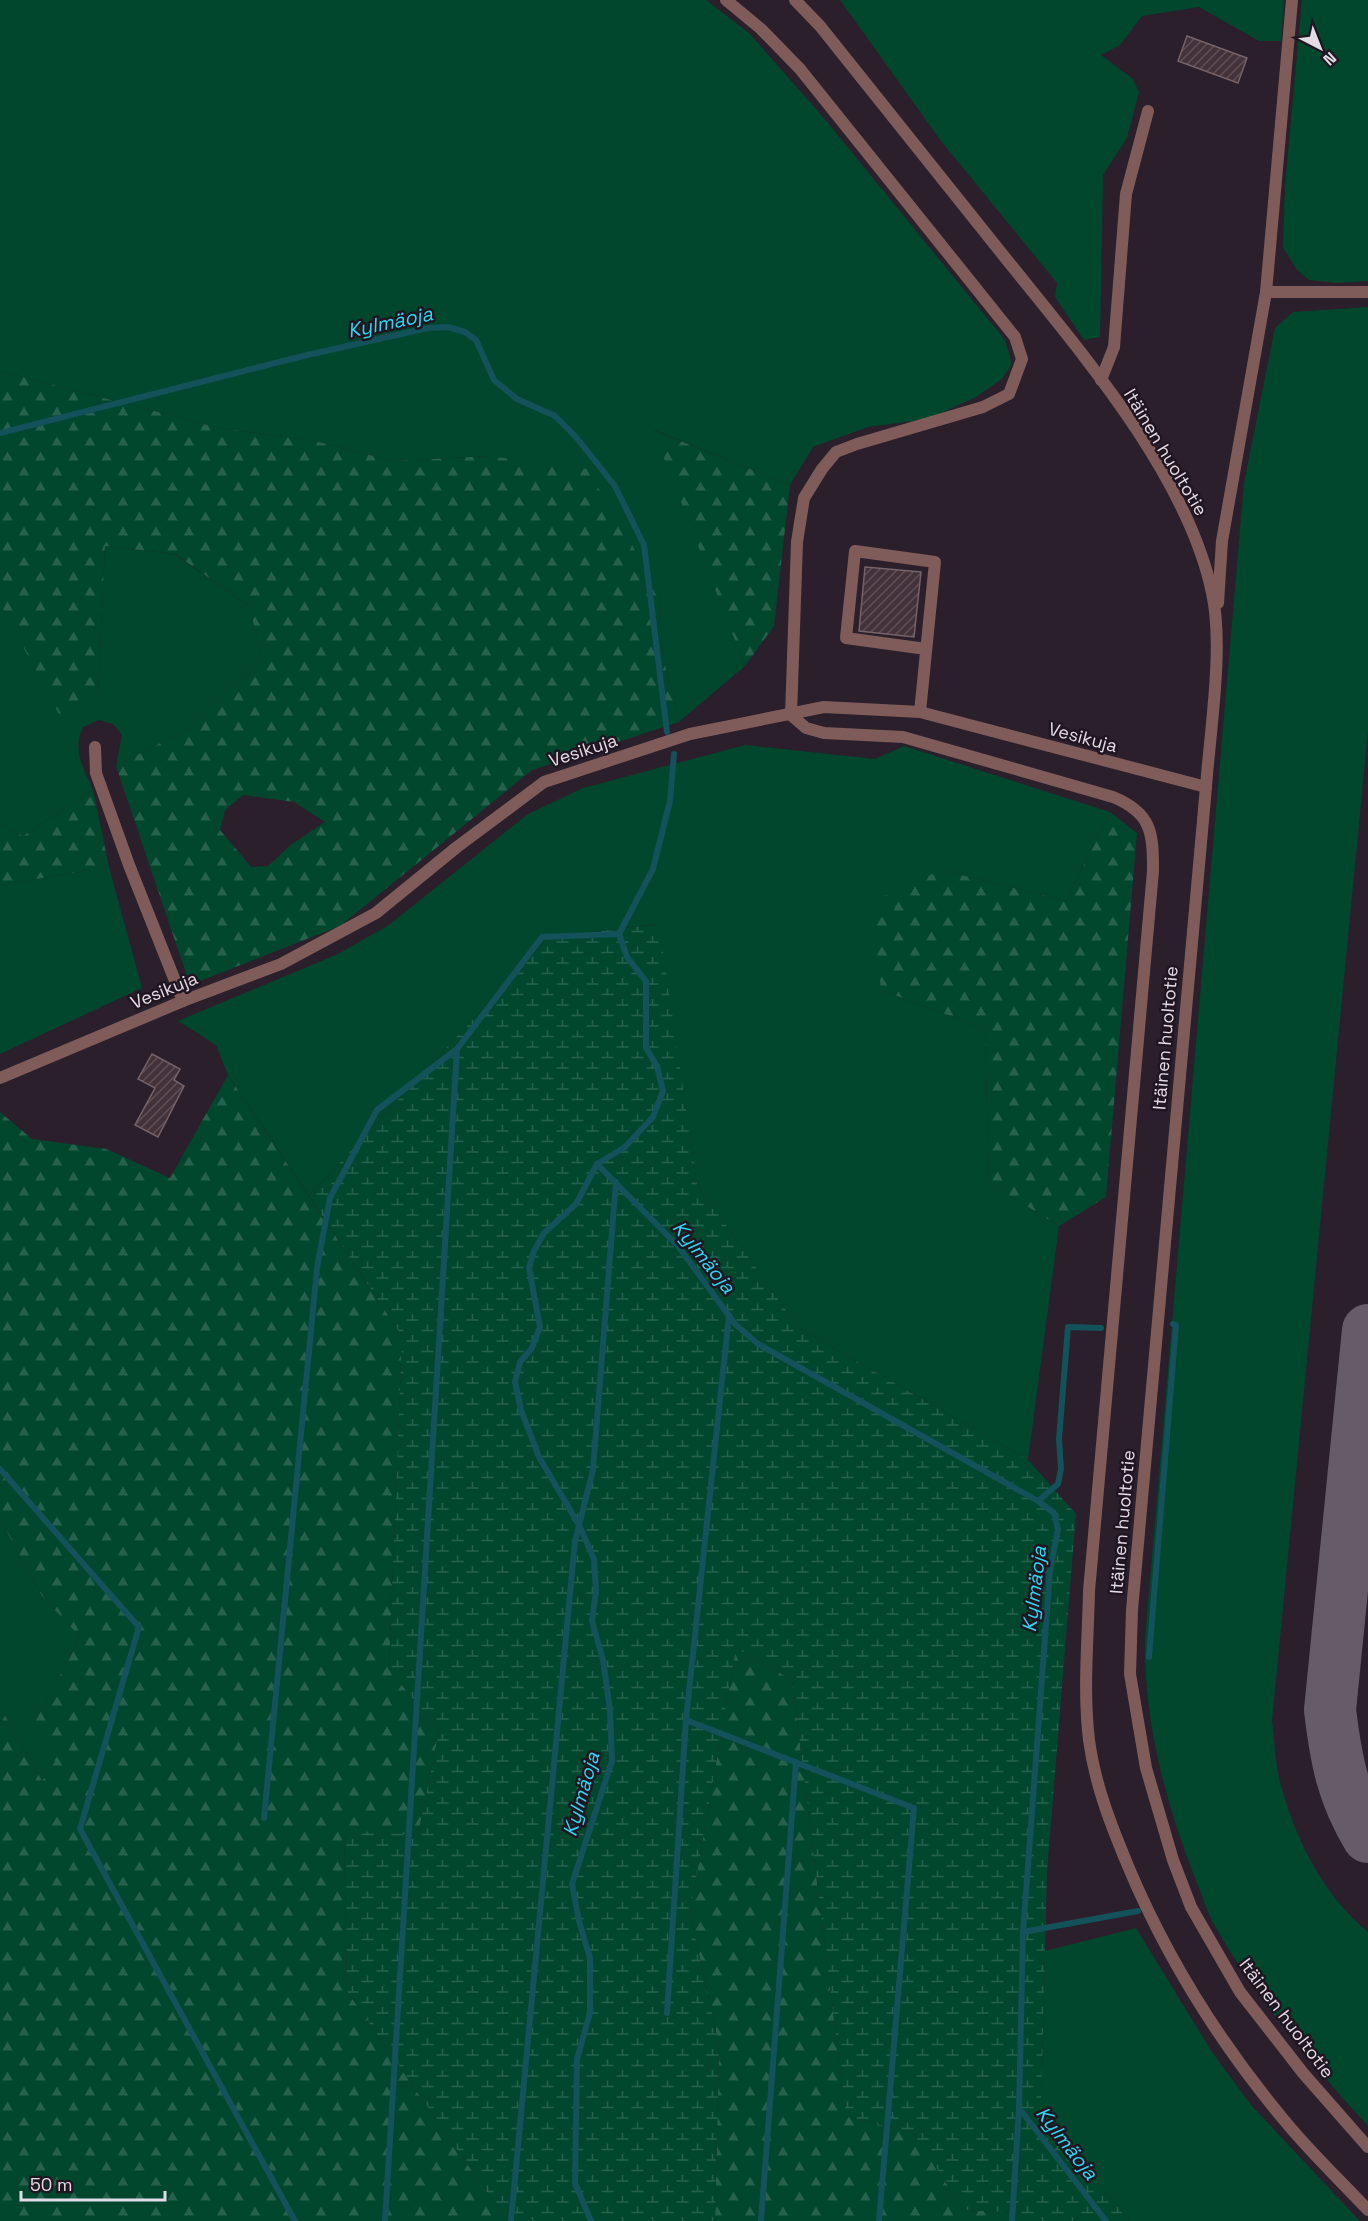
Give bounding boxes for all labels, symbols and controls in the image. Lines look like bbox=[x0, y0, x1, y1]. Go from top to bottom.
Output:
north arrow bbox=[1290, 18, 1350, 78]
text: N bbox=[1319, 47, 1341, 70]
water label: Kylmäoja bbox=[345, 300, 435, 344]
street label: Itäinen huoltotie bbox=[1119, 384, 1213, 520]
street label: Vesikuja bbox=[1046, 717, 1120, 757]
street label: Vesikuja bbox=[546, 728, 620, 772]
street label: Itäinen huoltotie bbox=[1147, 965, 1183, 1111]
street label: Vesikuja bbox=[127, 966, 201, 1014]
water label: Kylmäoja bbox=[667, 1215, 742, 1299]
street label: Itäinen huoltotie bbox=[1104, 1449, 1140, 1595]
water label: Kylmäoja bbox=[1016, 1544, 1052, 1633]
water label: Kylmäoja bbox=[557, 1748, 606, 1839]
street label: Itäinen huoltotie bbox=[1234, 1953, 1340, 2083]
water label: Kylmäoja bbox=[1030, 2101, 1104, 2185]
scale bar bbox=[21, 2164, 165, 2202]
text: 50 m bbox=[30, 2173, 72, 2196]

